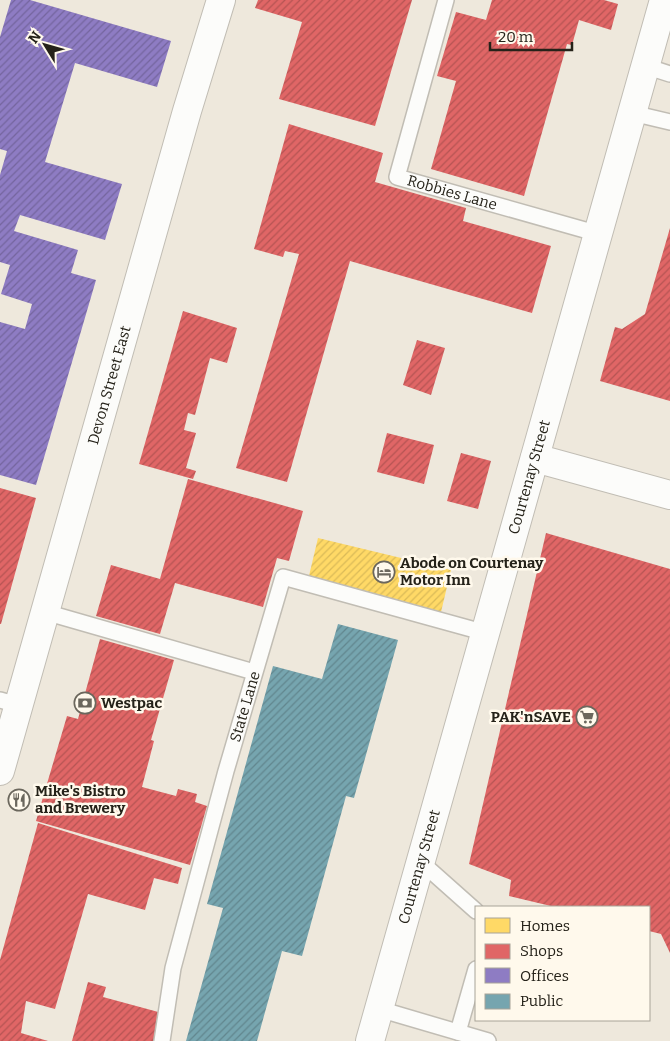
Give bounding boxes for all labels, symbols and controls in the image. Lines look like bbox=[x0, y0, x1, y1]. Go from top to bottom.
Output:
north arrow bbox=[20, 20, 70, 70]
scale bar bbox=[490, 20, 572, 52]
text: N bbox=[25, 28, 45, 47]
text: 20 m bbox=[498, 28, 534, 46]
street label: Robbies Lane bbox=[405, 171, 499, 214]
street label: Devon Street East bbox=[84, 323, 135, 447]
street label: Courtenay Street bbox=[505, 417, 554, 536]
place label: Abode on Courtenay Motor Inn bbox=[400, 554, 544, 589]
hotel icon: Abode on Courtenay Motor Inn bbox=[372, 560, 396, 584]
street label: State Lane bbox=[226, 669, 264, 744]
bank icon: Westpac bbox=[73, 691, 97, 715]
place label: Westpac bbox=[101, 694, 162, 712]
supermarket icon: PAK'nSAVE bbox=[575, 705, 599, 729]
place label: PAK'nSAVE bbox=[491, 708, 571, 726]
place label: Mike's Bistro and Brewery bbox=[35, 782, 126, 817]
restaurant icon: Mike's Bistro and Brewery bbox=[7, 788, 31, 812]
street label: Courtenay Street bbox=[395, 807, 444, 926]
legend bbox=[475, 906, 650, 1021]
text: Homes bbox=[520, 917, 570, 935]
text: Shops bbox=[520, 942, 563, 960]
text: Offices bbox=[520, 967, 569, 985]
text: Public bbox=[520, 992, 564, 1010]

